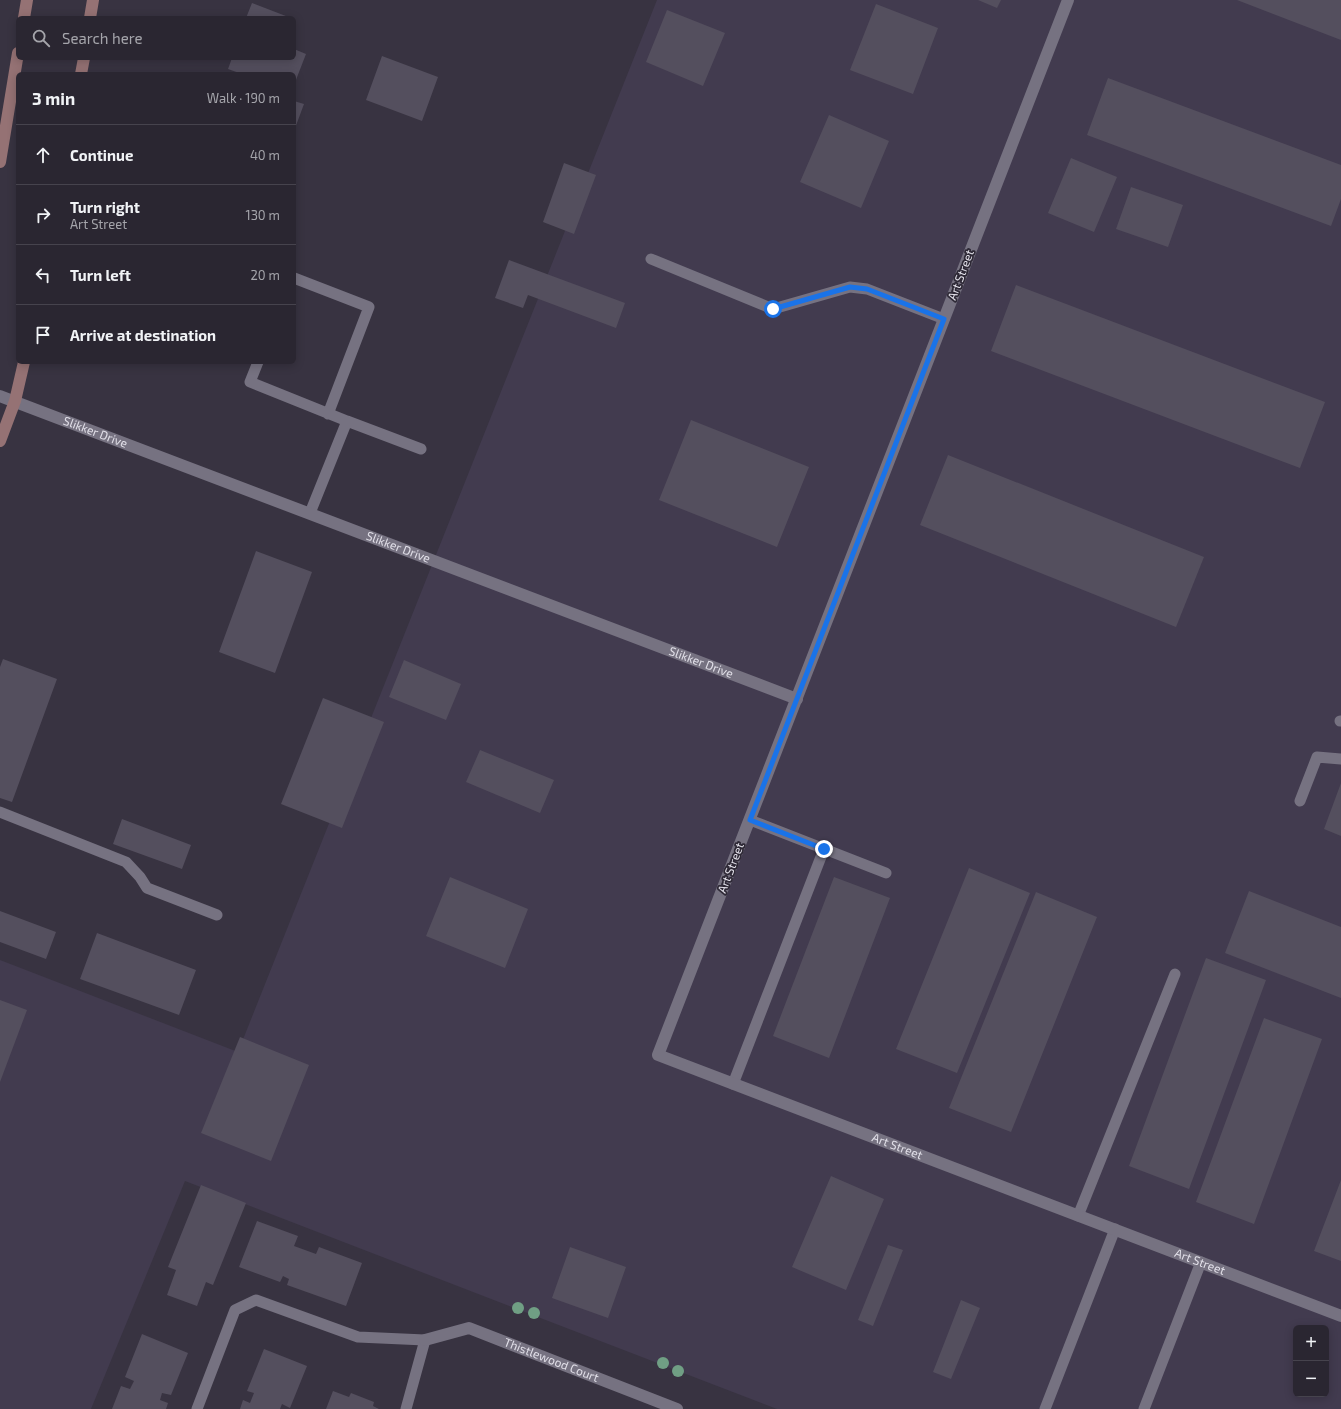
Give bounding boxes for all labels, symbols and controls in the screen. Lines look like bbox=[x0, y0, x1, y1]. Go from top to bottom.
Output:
search box bbox=[16, 16, 296, 60]
icon: search bbox=[30, 27, 52, 49]
text: Search here bbox=[62, 29, 143, 47]
text: 3 min bbox=[32, 88, 75, 108]
text: Walk · 190 m bbox=[207, 90, 280, 106]
icon: ahead bbox=[32, 144, 54, 166]
text: Continue bbox=[70, 146, 133, 164]
text: 40 m bbox=[250, 147, 280, 163]
text: Turn right bbox=[70, 198, 140, 216]
icon: right bbox=[32, 204, 54, 226]
text: 130 m bbox=[245, 207, 280, 223]
text: Art Street bbox=[70, 216, 127, 232]
street label: Art Street bbox=[944, 247, 976, 302]
icon: left bbox=[32, 264, 54, 286]
text: Turn left bbox=[70, 266, 131, 284]
text: 20 m bbox=[251, 267, 280, 283]
route start bbox=[764, 300, 782, 318]
icon: arrive bbox=[32, 324, 54, 346]
text: Arrive at destination bbox=[70, 326, 216, 344]
street label: Slikker Drive bbox=[62, 413, 130, 450]
street label: Slikker Drive bbox=[364, 528, 433, 565]
street label: Slikker Drive bbox=[667, 643, 735, 680]
street label: Art Street bbox=[714, 840, 746, 895]
route end bbox=[815, 840, 833, 858]
street label: Art Street bbox=[870, 1130, 925, 1162]
street label: Art Street bbox=[1173, 1245, 1228, 1277]
map controls bbox=[1293, 1325, 1329, 1397]
button: + bbox=[1293, 1325, 1329, 1361]
street label: Thistlewood Court bbox=[502, 1334, 602, 1384]
button: − bbox=[1293, 1361, 1329, 1397]

